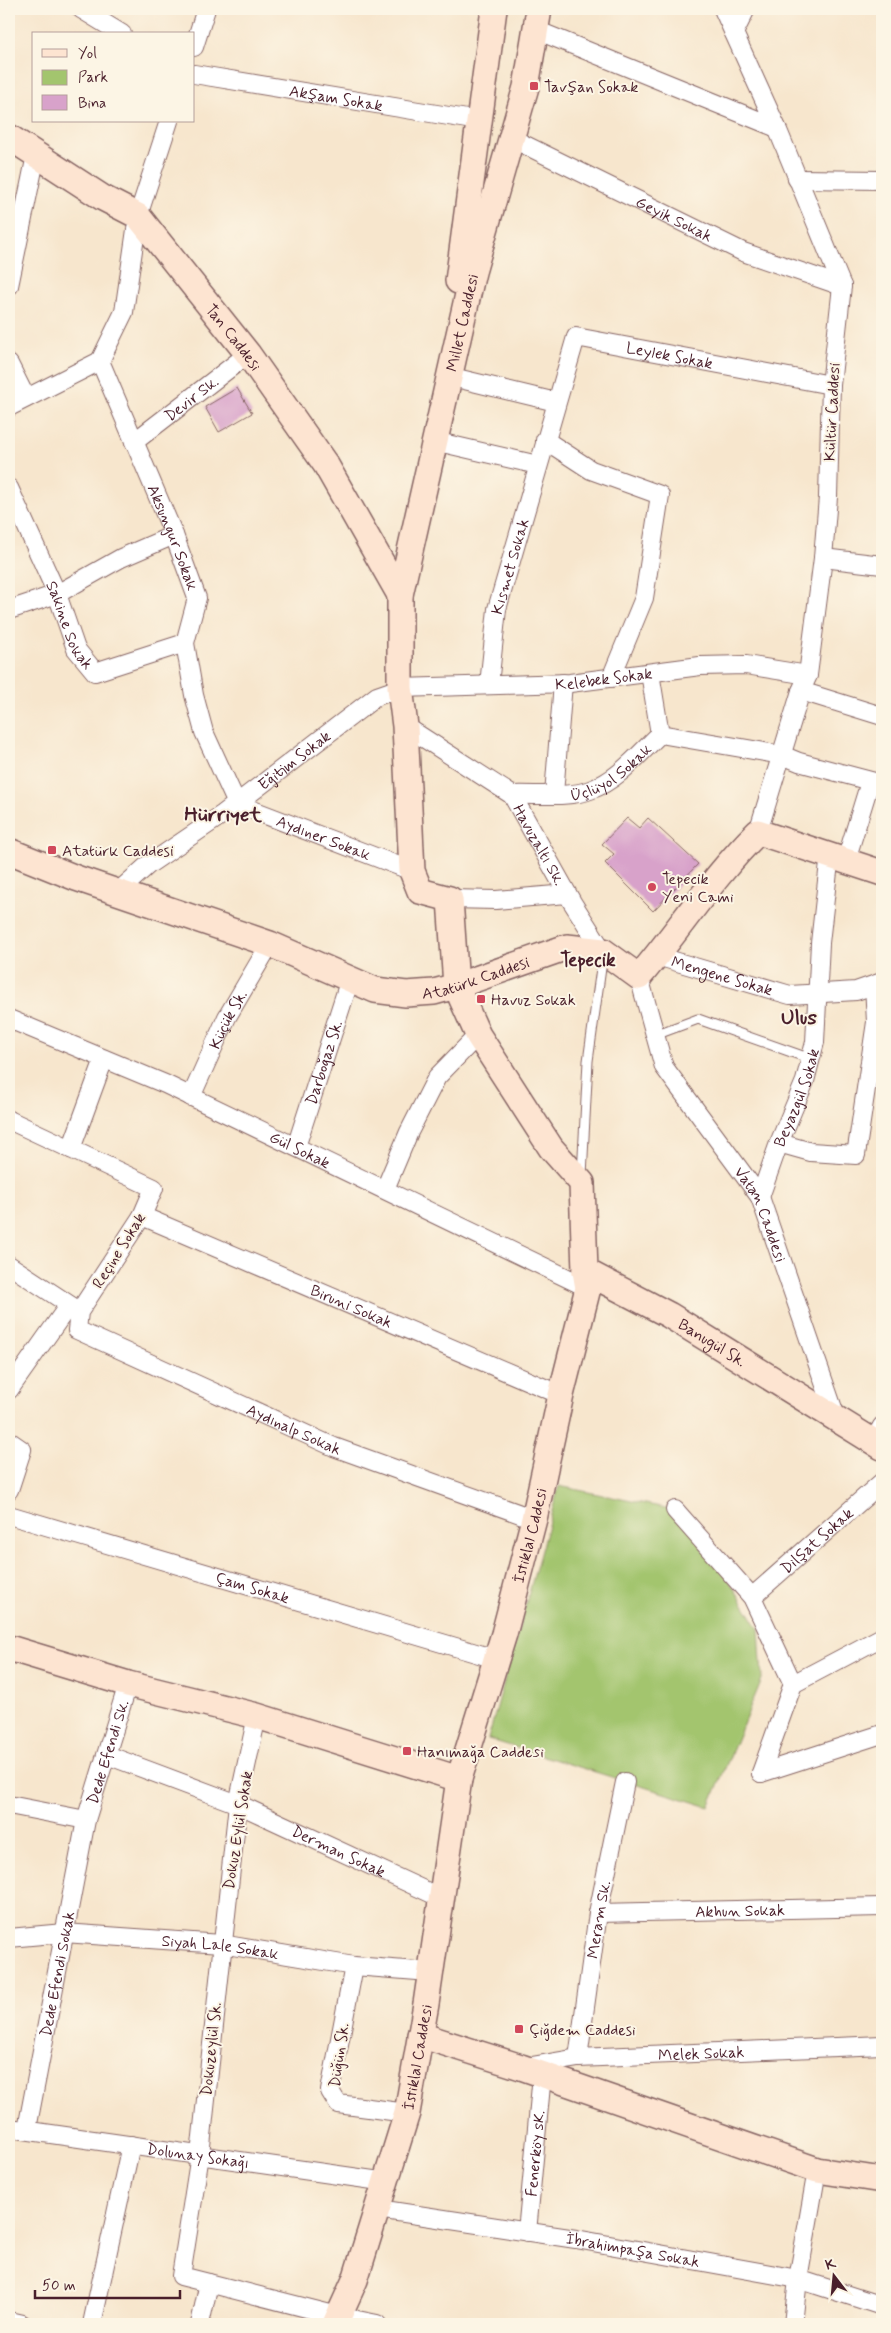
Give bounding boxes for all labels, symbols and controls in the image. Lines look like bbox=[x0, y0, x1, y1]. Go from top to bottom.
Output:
legend bbox=[32, 32, 195, 122]
text: Yol bbox=[78, 44, 97, 64]
text: Park bbox=[78, 68, 108, 88]
place label: Tavşan Sokak bbox=[544, 77, 638, 98]
marker: Tavşan Sokak bbox=[528, 80, 540, 92]
street label: Akşam Sokak bbox=[288, 81, 384, 117]
text: Bina bbox=[78, 94, 106, 114]
street label: Geyik Sokak bbox=[632, 192, 716, 247]
street label: Millet Caddesi bbox=[442, 272, 484, 374]
street label: Tan Caddesi bbox=[200, 300, 266, 376]
street label: Leylek Sokak bbox=[624, 338, 715, 375]
street label: Kültür Caddesi bbox=[819, 362, 846, 462]
street label: Devir Sk. bbox=[161, 372, 223, 427]
street label: Aksungur Sokak bbox=[142, 482, 202, 594]
street label: Kısmet Sokak bbox=[487, 516, 535, 617]
street label: Sakine Sokak bbox=[40, 578, 98, 674]
street label: Kelebek Sokak bbox=[555, 663, 654, 695]
street label: Eğitim Sokak bbox=[254, 726, 335, 795]
street label: Üçlüyol Sokak bbox=[569, 739, 657, 806]
district label: Hürriyet bbox=[184, 801, 262, 829]
street label: Havuzaltı Sk. bbox=[507, 801, 570, 889]
street label: Aydıner Sokak bbox=[273, 811, 373, 866]
place label: Atatürk Caddesi bbox=[62, 841, 174, 862]
marker: Atatürk Caddesi bbox=[46, 844, 58, 856]
place label: Tepecik Yeni Cami bbox=[662, 869, 734, 908]
marker: Tepecik Yeni Cami bbox=[646, 881, 658, 893]
district label: Tepecik bbox=[560, 948, 616, 973]
street label: Atatürk Caddesi bbox=[421, 952, 533, 1005]
street label: Mengene Sokak bbox=[669, 952, 775, 1001]
street label: Küçük Sk. bbox=[205, 986, 253, 1053]
place label: Havuz Sokak bbox=[491, 990, 576, 1011]
marker: Havuz Sokak bbox=[475, 993, 487, 1005]
district label: Ulus bbox=[781, 1004, 818, 1032]
street label: Darboğaz Sk. bbox=[301, 1018, 348, 1108]
street label: Beyazgül Sokak bbox=[770, 1047, 825, 1150]
street label: Gül Sokak bbox=[266, 1127, 333, 1174]
street label: Vatan Caddesi bbox=[729, 1163, 791, 1265]
street label: Reçine Sokak bbox=[88, 1209, 151, 1293]
street label: Biruni Sokak bbox=[307, 1280, 395, 1334]
street label: Banugül Sk. bbox=[674, 1314, 750, 1372]
street label: Aydınalp Sokak bbox=[243, 1400, 344, 1461]
street label: İstiklal Cddesi bbox=[509, 1486, 552, 1586]
street label: Dilşat Sokak bbox=[777, 1503, 858, 1579]
street label: Çam Sokak bbox=[213, 1568, 292, 1609]
street label: Dede Efendi Sk. bbox=[83, 1697, 134, 1807]
place label: Hanımağa Caddesi bbox=[417, 1742, 544, 1763]
marker: Hanımağa Caddesi bbox=[401, 1745, 413, 1757]
street label: Dokuz Eylül Sokak bbox=[219, 1769, 258, 1891]
street label: Derman Sokak bbox=[288, 1821, 389, 1883]
street label: Meram Sk. bbox=[583, 1879, 616, 1960]
street label: Akhun Sokak bbox=[695, 1900, 785, 1923]
street label: Dede Efendi Sokak bbox=[36, 1910, 80, 2038]
street label: Siyah Lale Sokak bbox=[161, 1931, 280, 1965]
street label: Dokuzeylül Sk. bbox=[196, 2001, 227, 2097]
street label: İstiklal Caddesi bbox=[399, 2003, 438, 2112]
place label: Çiğdem Caddesi bbox=[529, 2020, 636, 2041]
street label: Düğün Sk. bbox=[325, 2022, 354, 2089]
marker: Çiğdem Caddesi bbox=[513, 2023, 525, 2035]
street label: Melek Sokak bbox=[658, 2042, 745, 2067]
street label: Fenerköy sK. bbox=[521, 2109, 551, 2198]
street label: Dolunay Sokağı bbox=[145, 2139, 251, 2174]
street label: İbrahimpaşa Sokak bbox=[564, 2229, 701, 2273]
north arrow bbox=[808, 2250, 858, 2300]
text: K bbox=[823, 2254, 839, 2274]
scale bar bbox=[35, 2268, 180, 2300]
text: 50 m bbox=[42, 2276, 76, 2296]

